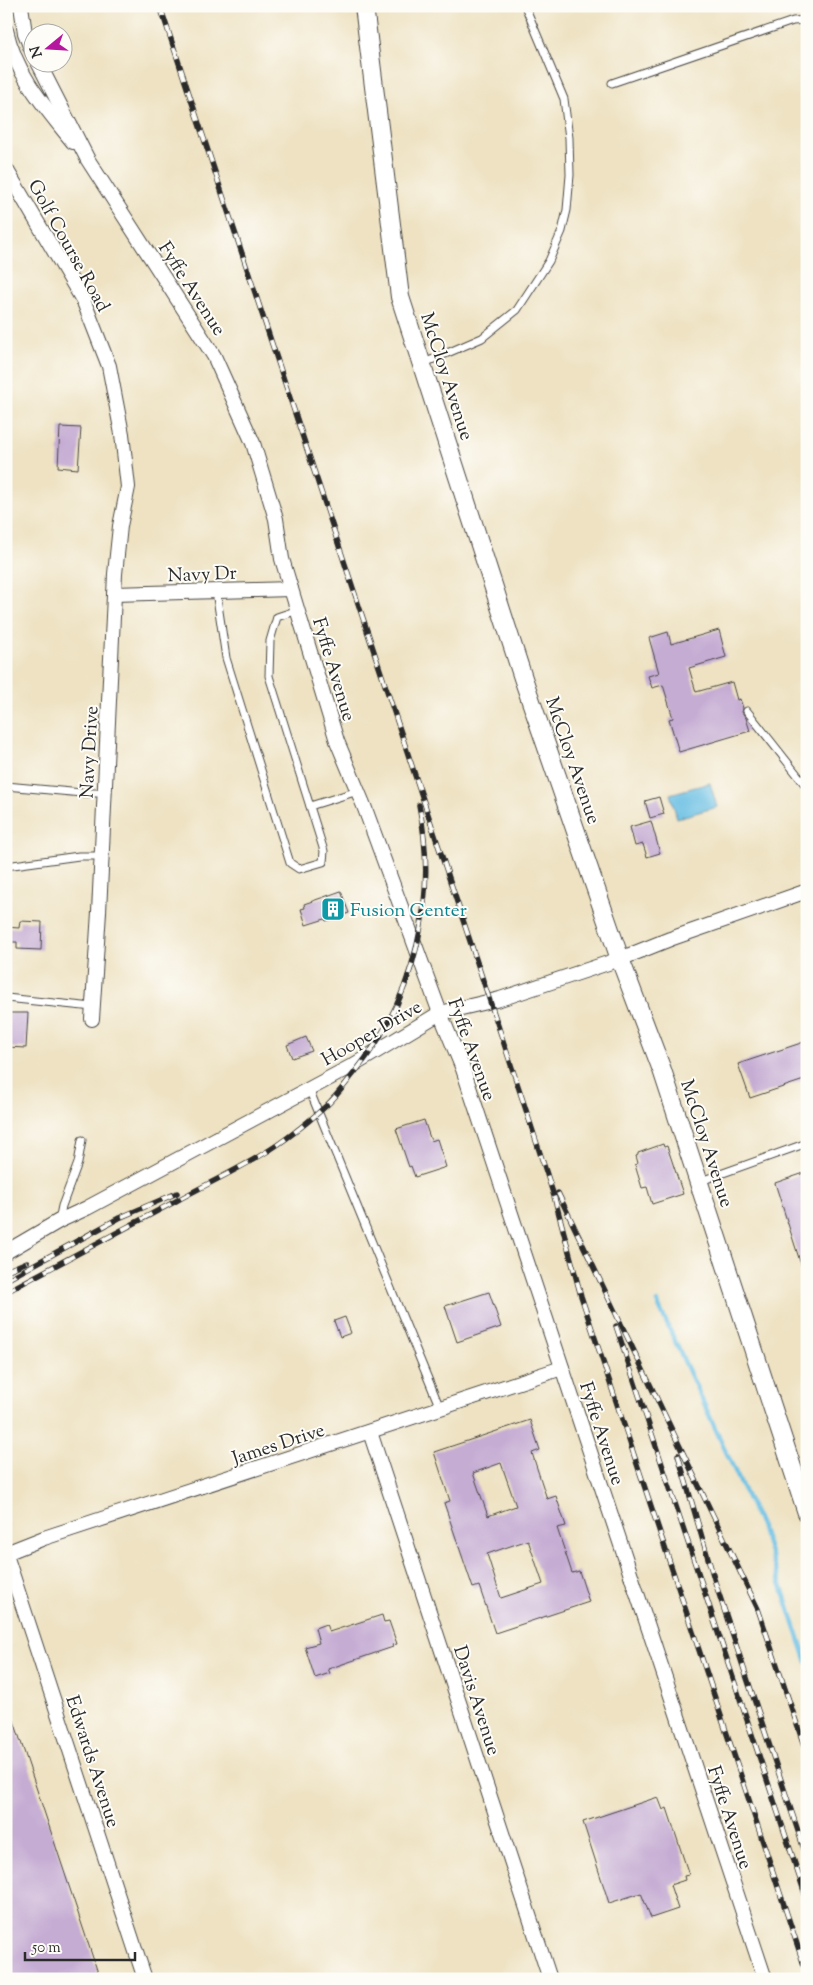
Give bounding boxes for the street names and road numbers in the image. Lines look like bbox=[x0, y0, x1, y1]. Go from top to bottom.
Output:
street label: Golf Course Road bbox=[20, 175, 116, 318]
street label: Fyffe Avenue bbox=[150, 237, 232, 342]
street label: McCloy Avenue bbox=[412, 309, 479, 444]
street label: Navy Dr bbox=[167, 561, 237, 590]
street label: Fyffe Avenue bbox=[304, 615, 361, 725]
street label: McCloy Avenue bbox=[537, 694, 606, 828]
street label: Navy Drive bbox=[75, 705, 106, 799]
street label: Hooper Drive bbox=[317, 994, 428, 1074]
street label: Fyffe Avenue bbox=[440, 995, 502, 1105]
street label: McCloy Avenue bbox=[672, 1076, 739, 1211]
street label: Fyffe Avenue bbox=[571, 1379, 630, 1489]
street label: James Drive bbox=[228, 1418, 329, 1473]
street label: Davis Avenue bbox=[445, 1642, 506, 1759]
street label: Edwards Avenue bbox=[58, 1692, 126, 1831]
street label: Fyffe Avenue bbox=[699, 1763, 758, 1873]

